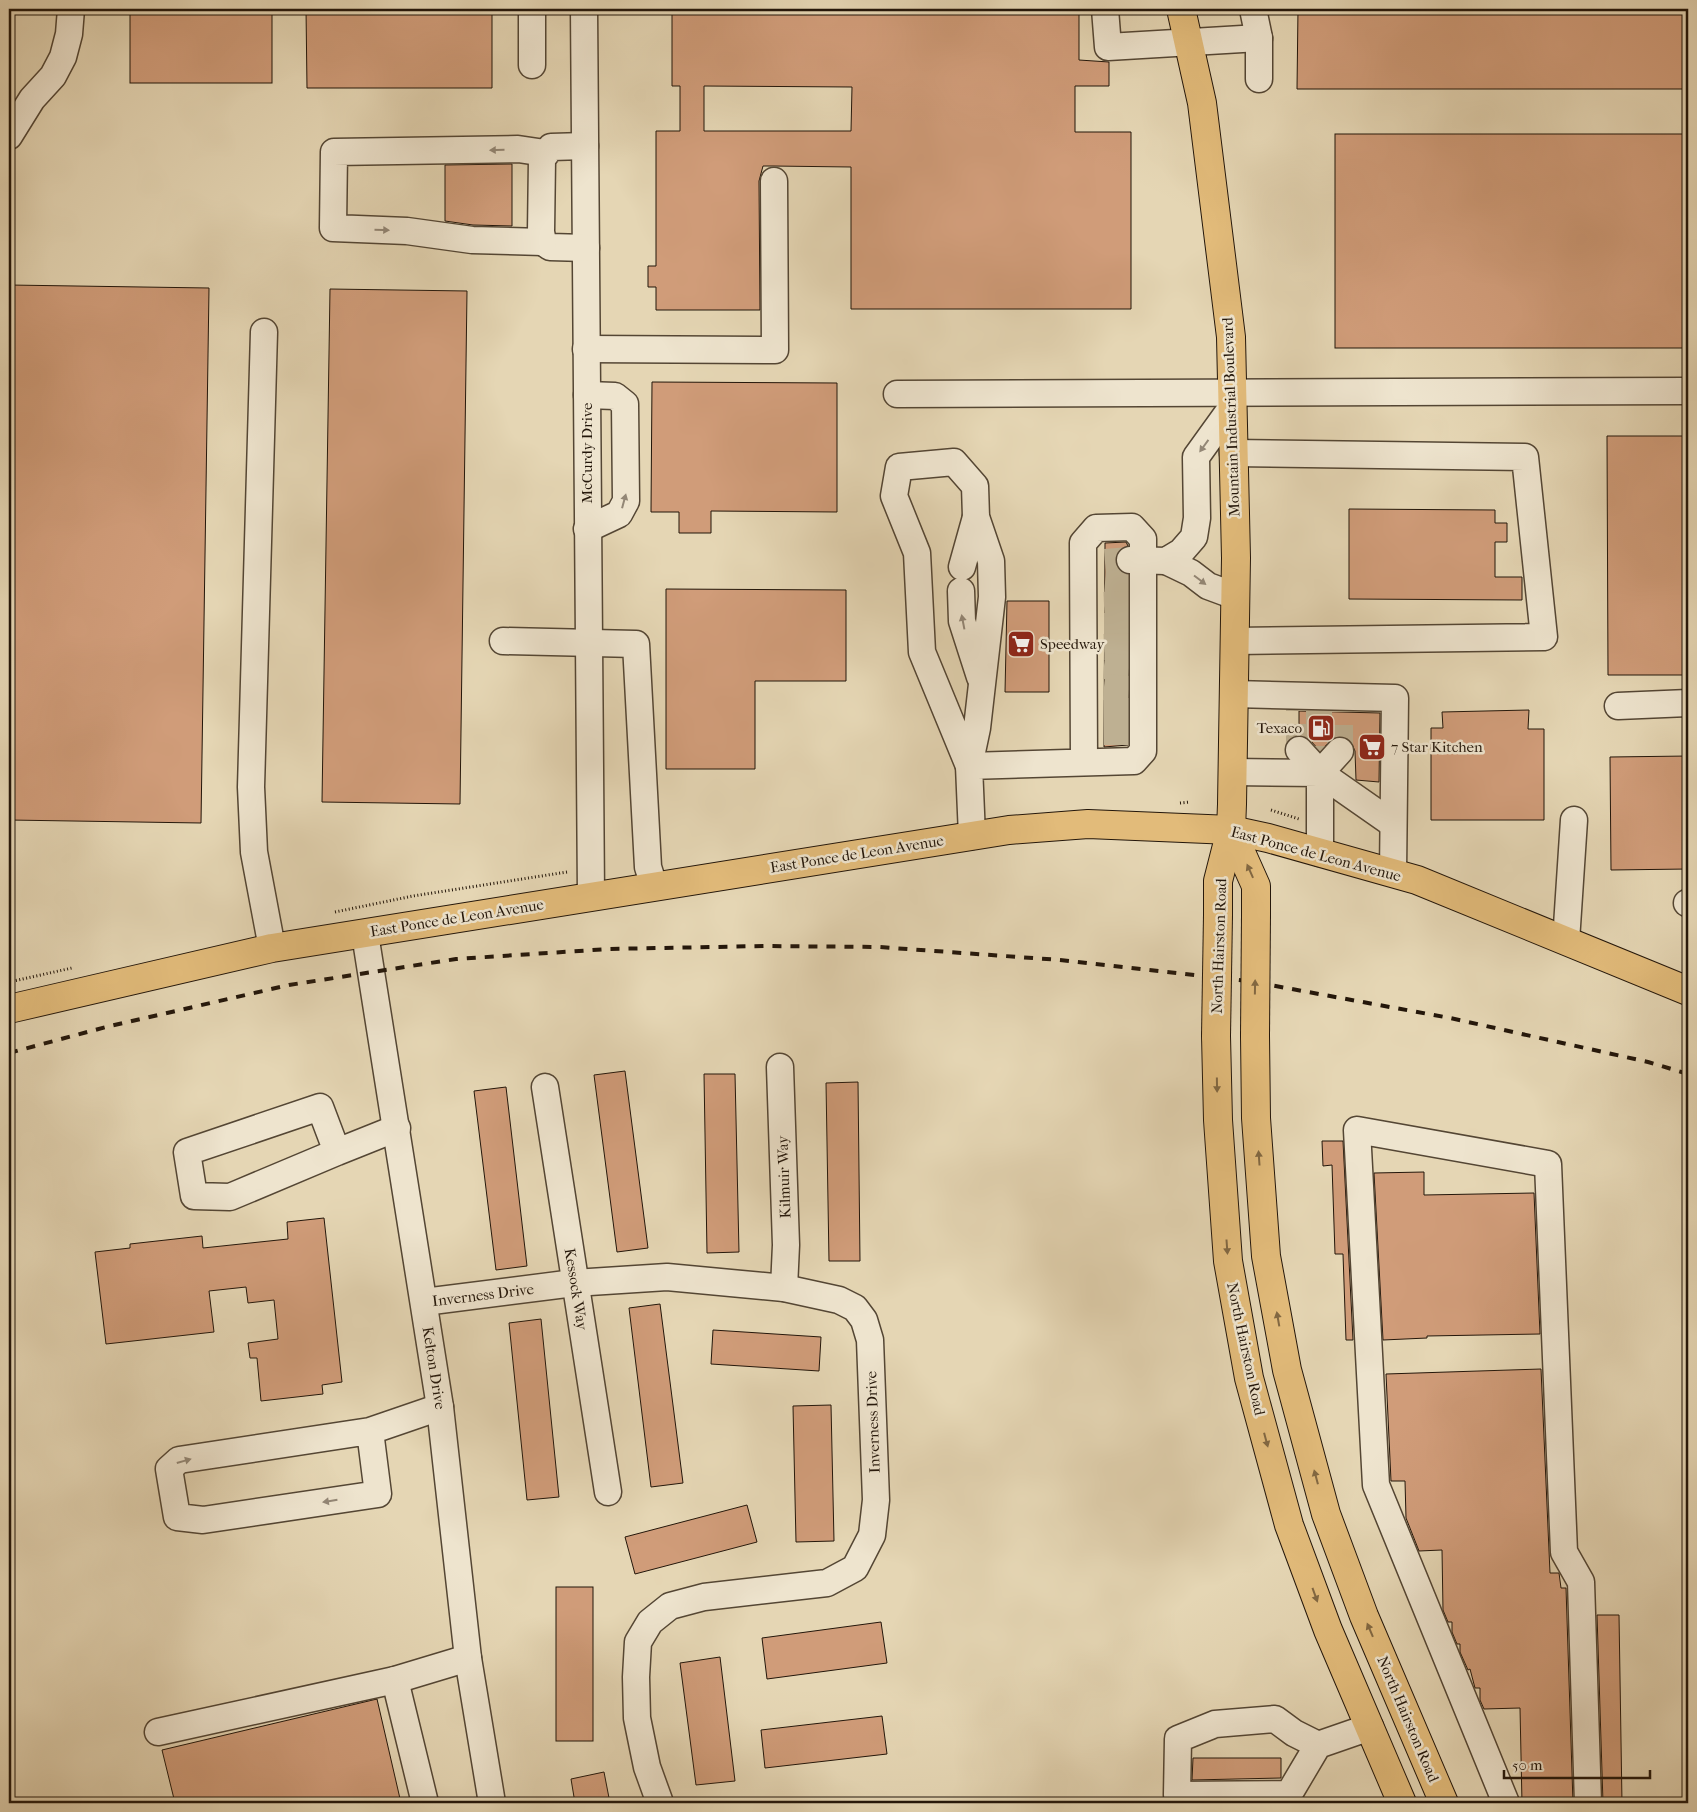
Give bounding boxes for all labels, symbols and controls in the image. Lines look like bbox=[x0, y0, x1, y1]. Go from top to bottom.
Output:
one-way arrow bbox=[488, 146, 504, 154]
one-way arrow bbox=[374, 226, 390, 234]
street label: Mountain Industrial Boulevard bbox=[1218, 316, 1243, 517]
street label: McCurdy Drive bbox=[578, 402, 596, 503]
one-way arrow bbox=[1199, 439, 1209, 453]
one-way arrow bbox=[620, 493, 628, 508]
one-way arrow bbox=[1193, 575, 1207, 585]
one-way arrow bbox=[959, 614, 967, 629]
supermarket icon: Speedway bbox=[1006, 629, 1036, 659]
place label: Speedway bbox=[1040, 635, 1105, 653]
fuel station icon: Texaco bbox=[1306, 713, 1336, 743]
place label: Texaco bbox=[1257, 719, 1302, 737]
supermarket icon: 7 Star Kitchen bbox=[1357, 732, 1387, 762]
place label: 7 Star Kitchen bbox=[1391, 738, 1483, 756]
street label: East Ponce de Leon Avenue bbox=[1229, 823, 1404, 886]
street label: East Ponce de Leon Avenue bbox=[769, 831, 946, 877]
one-way arrow bbox=[1245, 864, 1253, 878]
street label: North Hairston Road bbox=[1208, 877, 1230, 1014]
street label: East Ponce de Leon Avenue bbox=[369, 895, 546, 941]
one-way arrow bbox=[1251, 979, 1259, 995]
one-way arrow bbox=[1213, 1077, 1221, 1093]
street label: Kilmuir Way bbox=[774, 1134, 794, 1219]
one-way arrow bbox=[1255, 1149, 1263, 1165]
one-way arrow bbox=[1223, 1239, 1231, 1255]
street label: Kessock Way bbox=[561, 1247, 592, 1332]
street label: Inverness Drive bbox=[431, 1280, 535, 1310]
street label: North Hairston Road bbox=[1223, 1281, 1269, 1418]
one-way arrow bbox=[1273, 1310, 1281, 1326]
street label: Kelton Drive bbox=[419, 1325, 450, 1411]
street label: Inverness Drive bbox=[862, 1370, 884, 1473]
one-way arrow bbox=[1263, 1433, 1271, 1448]
one-way arrow bbox=[177, 1456, 192, 1464]
one-way arrow bbox=[1312, 1469, 1320, 1484]
one-way arrow bbox=[322, 1498, 338, 1506]
one-way arrow bbox=[1311, 1588, 1319, 1603]
one-way arrow bbox=[1365, 1623, 1373, 1637]
street label: North Hairston Road bbox=[1373, 1653, 1443, 1786]
scale bar bbox=[1504, 1747, 1651, 1779]
text: 50 m bbox=[1512, 1756, 1543, 1774]

